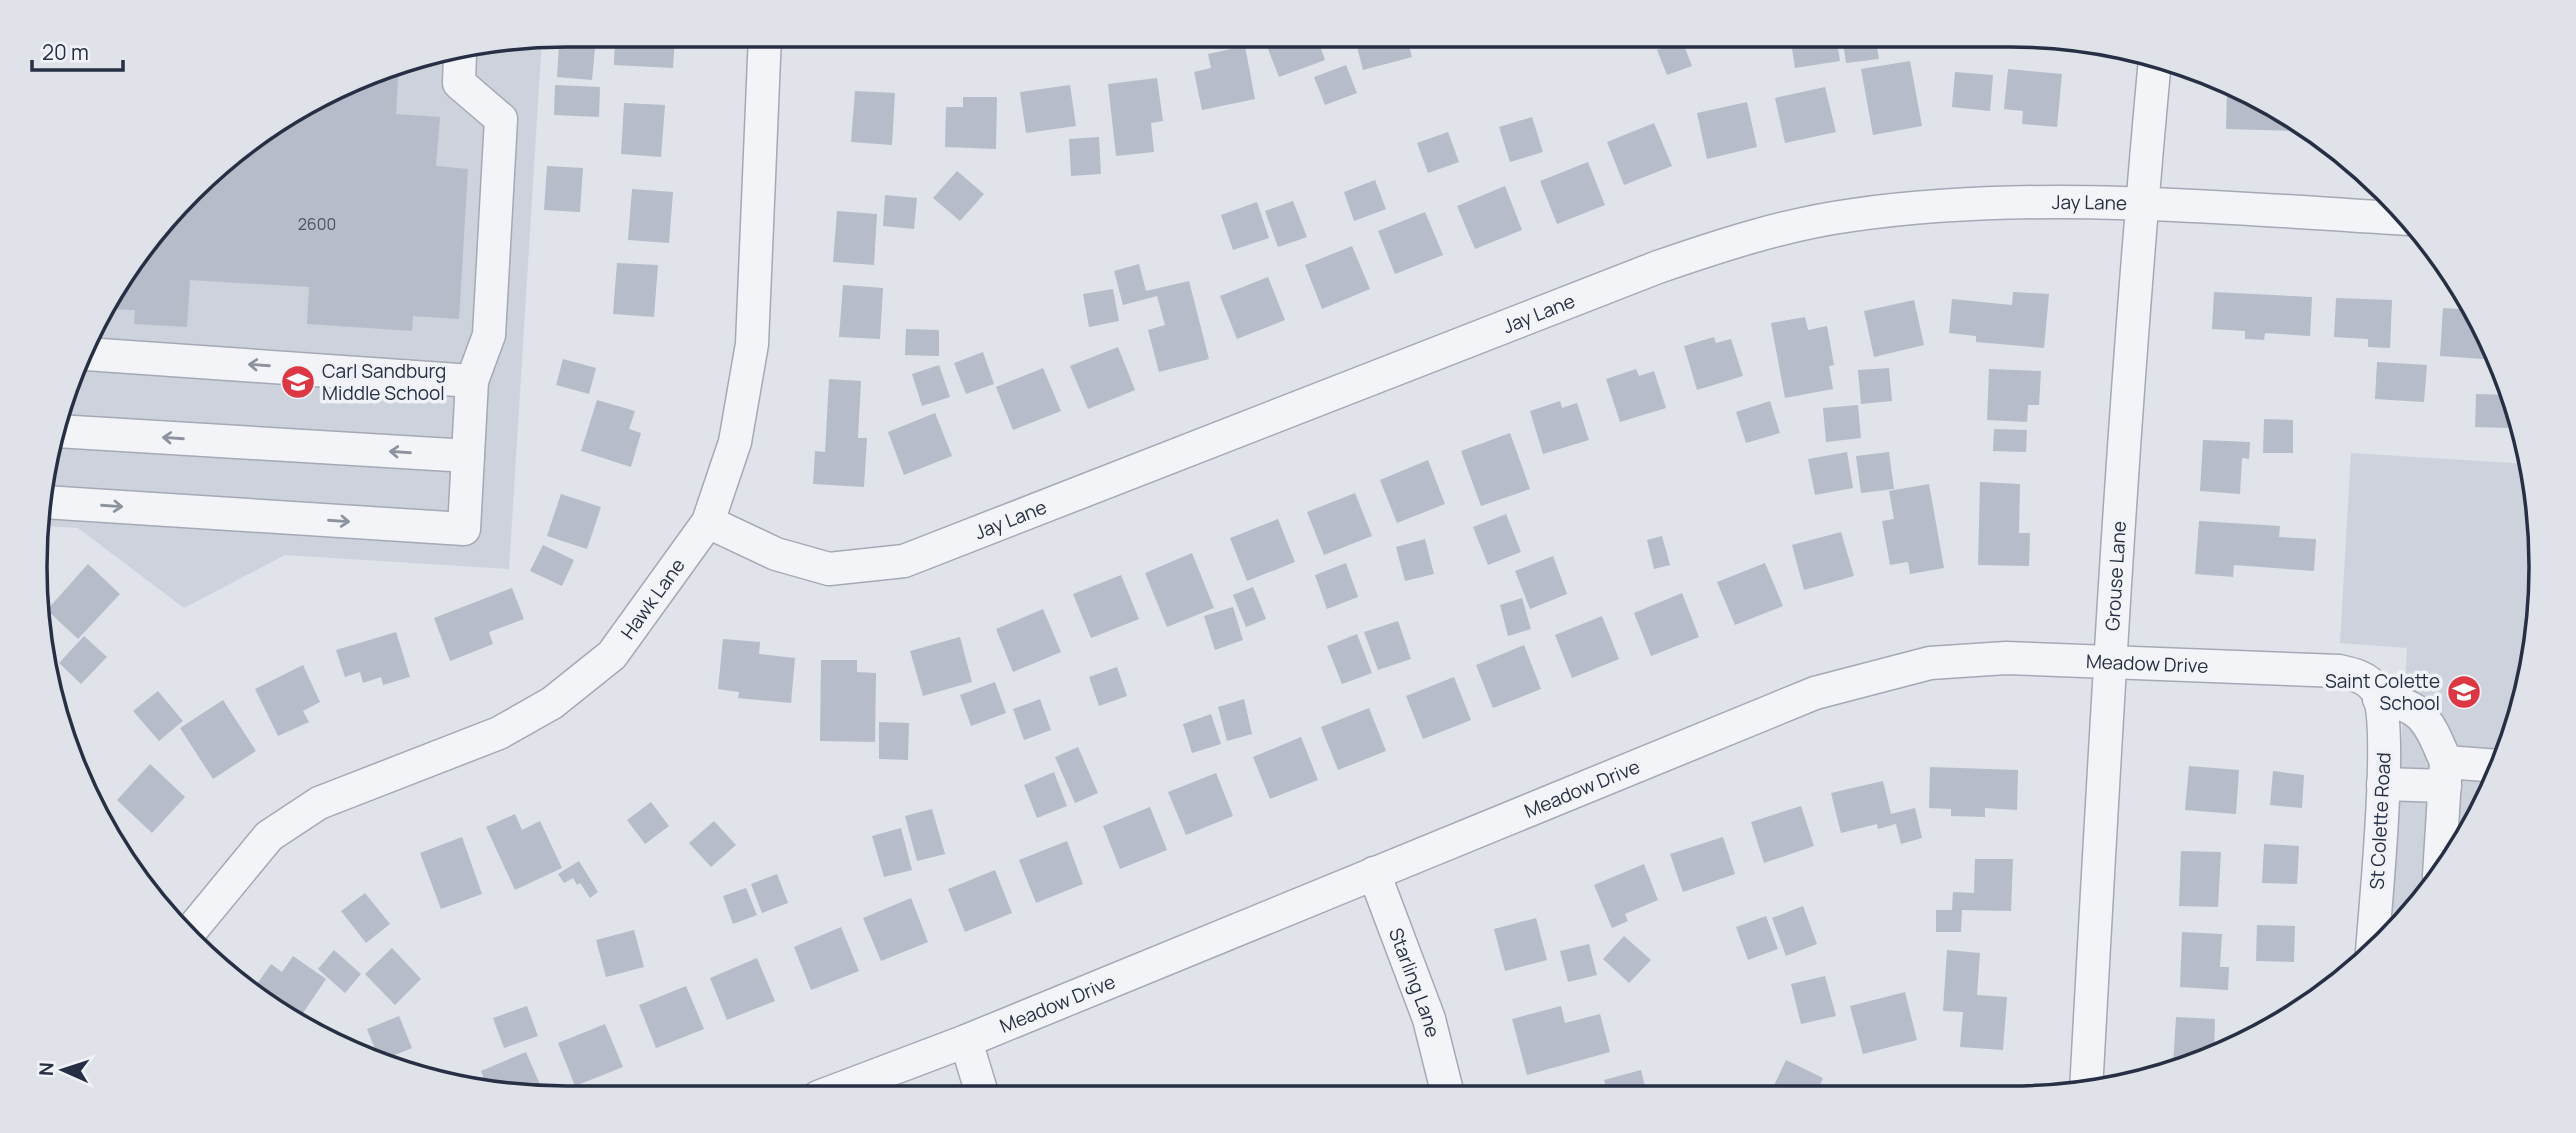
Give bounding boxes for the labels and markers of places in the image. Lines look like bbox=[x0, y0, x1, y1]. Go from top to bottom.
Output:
place label: Carl Sandburg Middle School bbox=[322, 358, 446, 406]
school or university icon: Carl Sandburg Middle School bbox=[279, 363, 317, 401]
place label: Saint Colette School bbox=[2325, 668, 2440, 716]
school or university icon: Saint Colette School bbox=[2445, 673, 2483, 711]

